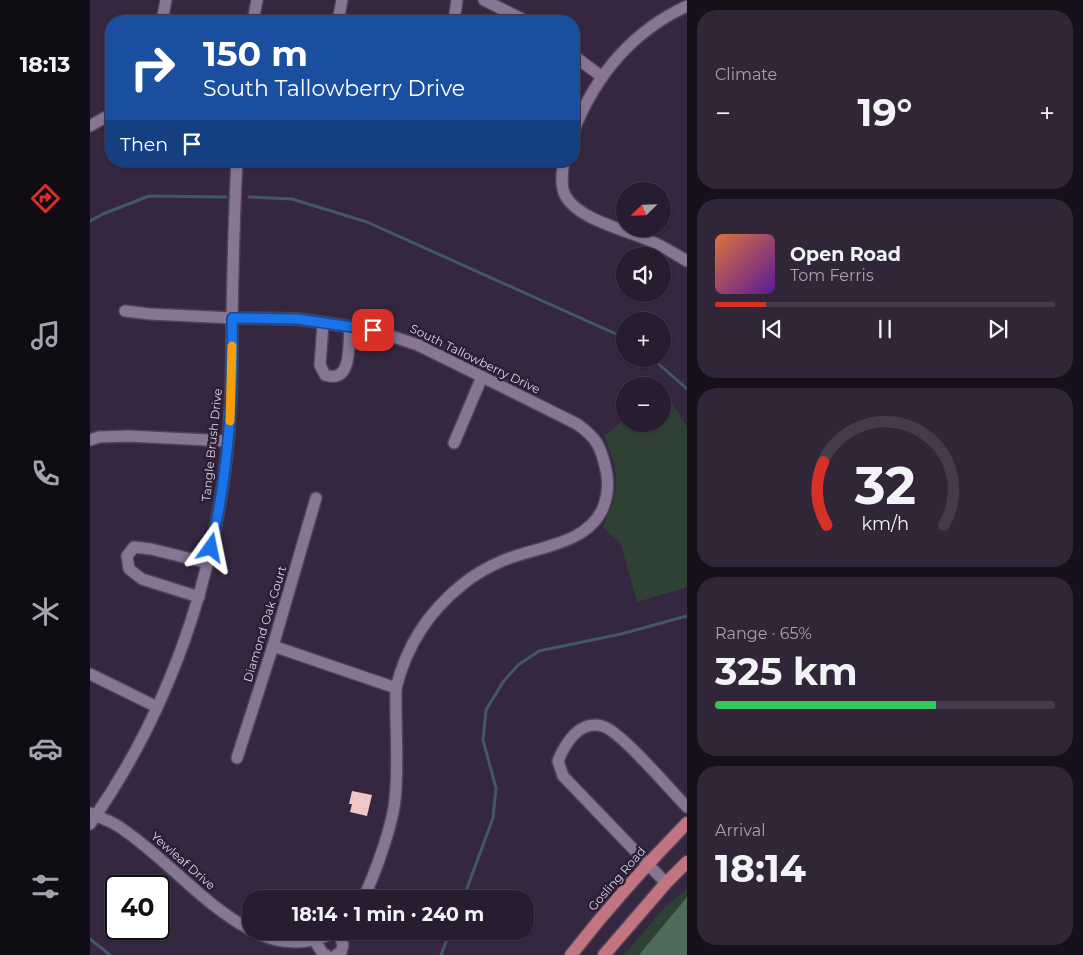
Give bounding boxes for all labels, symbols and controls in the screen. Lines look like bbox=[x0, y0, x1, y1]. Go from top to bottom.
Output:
text: 150 m bbox=[203, 32, 308, 75]
icon: right bbox=[120, 35, 185, 100]
text: 18:13 bbox=[20, 51, 70, 78]
text: Climate bbox=[715, 65, 777, 84]
text: South Tallowberry Drive bbox=[203, 75, 465, 102]
text: 19° bbox=[858, 89, 913, 136]
text: − bbox=[715, 96, 731, 130]
text: + bbox=[1039, 96, 1055, 130]
icon: arrive bbox=[178, 130, 206, 158]
text: Then bbox=[120, 133, 168, 156]
icon: directions bbox=[28, 181, 63, 216]
north arrow bbox=[616, 182, 671, 238]
map controls bbox=[616, 182, 671, 432]
text: Open Road bbox=[790, 243, 901, 266]
button: sound bbox=[616, 247, 671, 302]
text: Tom Ferris bbox=[790, 266, 874, 285]
pin bbox=[352, 309, 394, 351]
button: + bbox=[616, 312, 671, 367]
icon: previous bbox=[758, 315, 786, 343]
icon: pause bbox=[871, 315, 899, 343]
icon: next bbox=[984, 315, 1012, 343]
icon: arrive bbox=[359, 316, 387, 344]
icon: music bbox=[28, 318, 63, 353]
street label: South Tallowberry Drive bbox=[408, 320, 543, 397]
button: − bbox=[616, 377, 671, 432]
street label: Tangle Brush Drive bbox=[198, 387, 225, 502]
text: 32 bbox=[853, 454, 916, 517]
icon: phone bbox=[28, 456, 63, 491]
text: km/h bbox=[861, 513, 909, 534]
position arrow bbox=[184, 521, 236, 573]
street label: Diamond Oak Court bbox=[240, 564, 289, 684]
icon: climate bbox=[28, 594, 63, 629]
text: Range · 65% bbox=[715, 624, 812, 643]
text: 325 km bbox=[715, 648, 858, 695]
icon: car bbox=[28, 731, 63, 766]
text: Arrival bbox=[715, 821, 765, 840]
street label: Yewleaf Drive bbox=[148, 829, 219, 893]
street label: Gosling Road bbox=[585, 844, 649, 914]
text: 18:14 bbox=[715, 845, 806, 892]
icon: filters bbox=[28, 869, 63, 904]
speed limit sign: 40 bbox=[105, 875, 170, 940]
text: 18:14 · 1 min · 240 m bbox=[292, 903, 484, 926]

